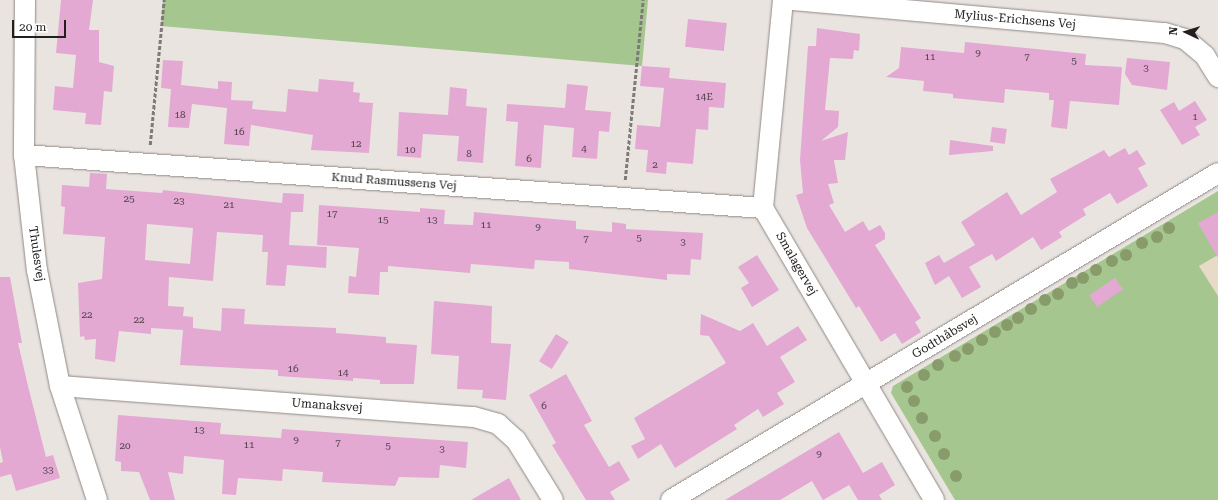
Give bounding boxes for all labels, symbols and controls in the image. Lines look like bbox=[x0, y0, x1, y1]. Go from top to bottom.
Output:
street label: Mylius-Erichsens Vej bbox=[954, 8, 1076, 32]
scale bar bbox=[14, 12, 68, 38]
north arrow bbox=[1166, 12, 1206, 52]
text: 20 m bbox=[19, 20, 46, 34]
text: N bbox=[1167, 26, 1180, 36]
house number: 9 bbox=[975, 47, 981, 59]
house number: 11 bbox=[924, 51, 936, 63]
house number: 7 bbox=[1024, 51, 1030, 63]
house number: 5 bbox=[1071, 55, 1077, 67]
house number: 3 bbox=[1143, 62, 1149, 74]
house number: 14E bbox=[695, 91, 713, 103]
house number: 18 bbox=[174, 109, 186, 121]
house number: 1 bbox=[1192, 111, 1198, 123]
house number: 16 bbox=[233, 126, 245, 138]
house number: 12 bbox=[350, 138, 362, 150]
house number: 4 bbox=[581, 143, 587, 155]
house number: 10 bbox=[404, 144, 416, 156]
house number: 8 bbox=[466, 148, 472, 160]
house number: 6 bbox=[526, 153, 532, 165]
house number: 2 bbox=[652, 159, 658, 171]
street label: Knud Rasmussens Vej bbox=[331, 170, 457, 194]
house number: 25 bbox=[123, 193, 135, 205]
house number: 23 bbox=[173, 195, 185, 207]
house number: 21 bbox=[223, 199, 235, 211]
house number: 17 bbox=[326, 208, 338, 220]
house number: 15 bbox=[377, 214, 389, 226]
house number: 13 bbox=[426, 214, 438, 226]
house number: 11 bbox=[480, 219, 492, 231]
house number: 9 bbox=[535, 221, 541, 233]
street label: Thulesvej bbox=[25, 225, 47, 283]
street label: Smalagervej bbox=[772, 230, 820, 298]
house number: 5 bbox=[636, 232, 642, 244]
house number: 7 bbox=[583, 233, 589, 245]
house number: 3 bbox=[680, 236, 686, 248]
house number: 22 bbox=[81, 309, 93, 321]
street label: Godthåbsvej bbox=[910, 312, 980, 362]
house number: 22 bbox=[133, 314, 145, 326]
house number: 16 bbox=[287, 363, 299, 375]
house number: 14 bbox=[337, 367, 349, 379]
street label: Umanaksvej bbox=[291, 396, 363, 416]
house number: 6 bbox=[541, 400, 547, 412]
house number: 13 bbox=[193, 424, 205, 436]
house number: 9 bbox=[293, 434, 299, 446]
house number: 7 bbox=[335, 437, 341, 449]
house number: 11 bbox=[243, 439, 255, 451]
house number: 20 bbox=[119, 440, 131, 452]
house number: 5 bbox=[385, 440, 391, 452]
house number: 3 bbox=[439, 443, 445, 455]
house number: 9 bbox=[816, 448, 822, 460]
house number: 33 bbox=[42, 464, 54, 476]

